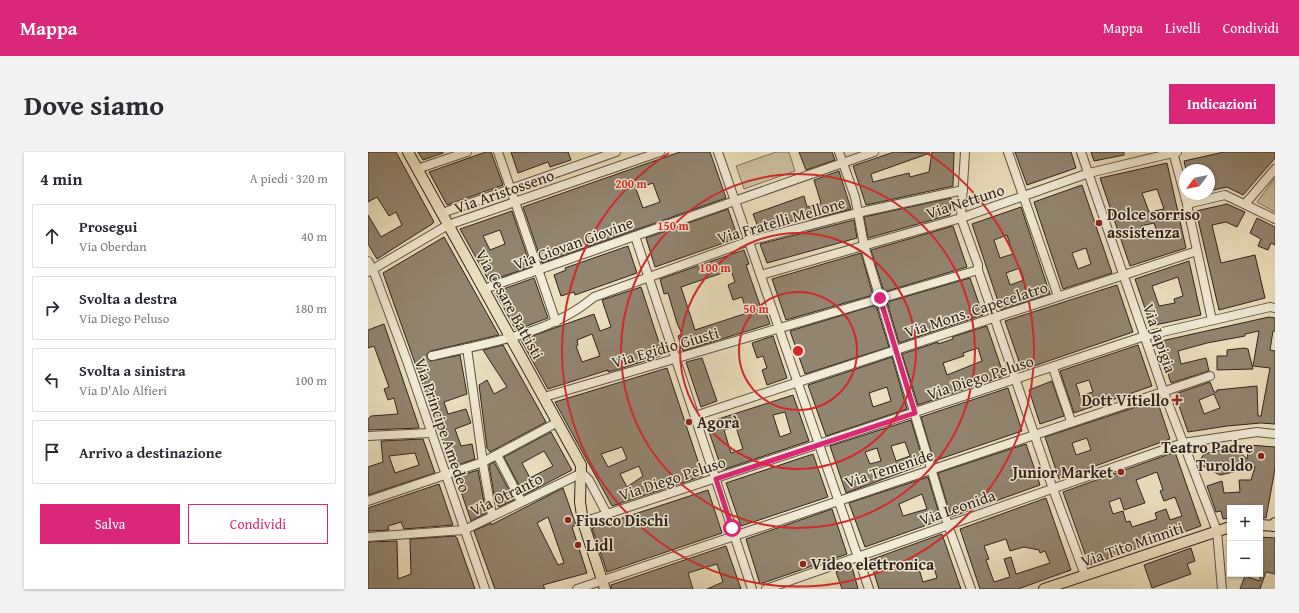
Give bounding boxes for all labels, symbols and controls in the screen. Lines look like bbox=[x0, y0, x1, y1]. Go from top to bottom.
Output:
text: Mappa bbox=[20, 14, 77, 42]
text: Mappa bbox=[1103, 18, 1143, 38]
text: Livelli bbox=[1165, 18, 1201, 38]
text: Condividi bbox=[1223, 18, 1279, 38]
text: Dove siamo bbox=[24, 84, 164, 125]
button: Indicazioni bbox=[1169, 84, 1275, 124]
street label: Via Aristosseno bbox=[451, 163, 557, 219]
north arrow bbox=[1179, 164, 1215, 200]
text: 4 min bbox=[40, 166, 82, 191]
text: A piedi · 320 m bbox=[250, 169, 328, 188]
text: 200 m bbox=[615, 175, 648, 192]
street label: Via Nettuno bbox=[923, 177, 1007, 225]
street label: Via Fratelli Mellone bbox=[714, 190, 848, 250]
place label: Dolce sorriso assistenza bbox=[1107, 202, 1201, 244]
street label: Via Giovan Giovine bbox=[510, 210, 636, 276]
text: Prosegui bbox=[79, 216, 137, 237]
text: 150 m bbox=[657, 217, 690, 234]
marker: Dolce sorriso assistenza bbox=[1094, 218, 1104, 228]
icon: ahead bbox=[41, 225, 63, 247]
text: 40 m bbox=[301, 227, 327, 246]
text: Via Oberdan bbox=[79, 237, 147, 256]
street label: Via Cesare Battisti bbox=[470, 245, 550, 364]
text: 100 m bbox=[699, 259, 732, 276]
street label: Via Mons. Capecelatro bbox=[901, 275, 1051, 343]
text: Svolta a destra bbox=[79, 288, 177, 309]
route end bbox=[871, 289, 889, 307]
icon: right bbox=[41, 297, 63, 319]
text: 180 m bbox=[295, 299, 327, 318]
text: 50 m bbox=[743, 300, 769, 317]
street label: Via Japigia bbox=[1137, 300, 1183, 376]
text: Via Diego Peluso bbox=[79, 309, 169, 328]
street label: Via Egidio Giusti bbox=[609, 320, 722, 374]
centre of rings bbox=[791, 344, 805, 358]
street label: Via Diego Peluso bbox=[923, 348, 1037, 406]
street label: Via Principe Amedeo bbox=[409, 355, 477, 495]
text: Svolta a sinistra bbox=[79, 360, 186, 381]
icon: left bbox=[41, 369, 63, 391]
text: 100 m bbox=[295, 371, 327, 390]
text: Via D'Alo Alfieri bbox=[79, 381, 167, 400]
place label: Dott Vitiello bbox=[1081, 388, 1169, 412]
marker: Dott Vitiello bbox=[1172, 395, 1182, 405]
place label: Agorà bbox=[697, 410, 741, 434]
marker: Agorà bbox=[684, 417, 694, 427]
place label: Teatro Padre Turoldo bbox=[1161, 435, 1253, 477]
icon: arrive bbox=[41, 441, 63, 463]
text: Arrivo a destinazione bbox=[79, 442, 222, 463]
street label: Via Temenide bbox=[842, 442, 936, 494]
street label: Via Diego Peluso bbox=[615, 449, 729, 507]
marker: Teatro Padre Turoldo bbox=[1256, 451, 1266, 461]
place label: Junior Market bbox=[1010, 460, 1113, 484]
street label: Via Otranto bbox=[466, 466, 546, 522]
marker: Junior Market bbox=[1116, 467, 1126, 477]
street label: Via Leonida bbox=[916, 483, 999, 531]
button: Salva bbox=[40, 504, 180, 544]
button: Condividi bbox=[188, 504, 328, 544]
map controls bbox=[1227, 505, 1263, 577]
button: + bbox=[1227, 505, 1263, 541]
place label: Fiusco Dischi bbox=[576, 508, 669, 532]
marker: Fiusco Dischi bbox=[563, 515, 573, 525]
street label: Via Tito Minniti bbox=[1077, 515, 1187, 573]
route start bbox=[723, 519, 741, 537]
place label: Lidl bbox=[586, 533, 613, 557]
marker: Lidl bbox=[573, 540, 583, 550]
button: − bbox=[1227, 541, 1263, 577]
place label: Video elettronica bbox=[811, 552, 935, 576]
marker: Video elettronica bbox=[798, 559, 808, 569]

